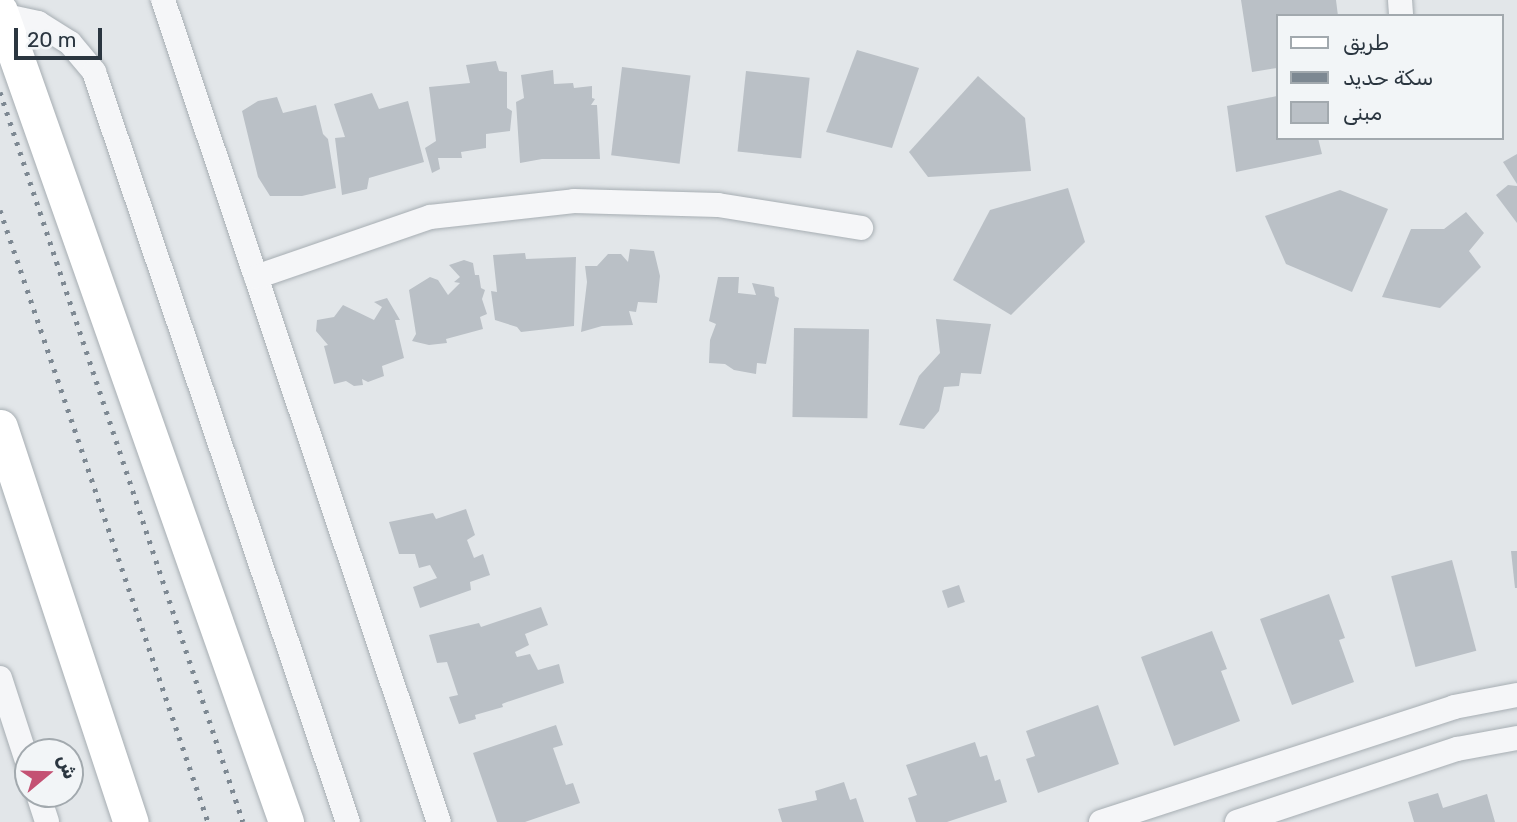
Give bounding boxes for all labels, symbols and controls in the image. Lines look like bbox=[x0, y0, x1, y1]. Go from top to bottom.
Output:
scale bar bbox=[18, 14, 105, 58]
legend bbox=[1276, 14, 1503, 140]
text: 20 m bbox=[27, 27, 76, 52]
text: طريق bbox=[1343, 30, 1389, 55]
text: سكة حديد bbox=[1343, 65, 1433, 90]
text: مبنى bbox=[1343, 100, 1382, 125]
north arrow bbox=[14, 738, 84, 808]
text: ش bbox=[53, 752, 82, 782]

